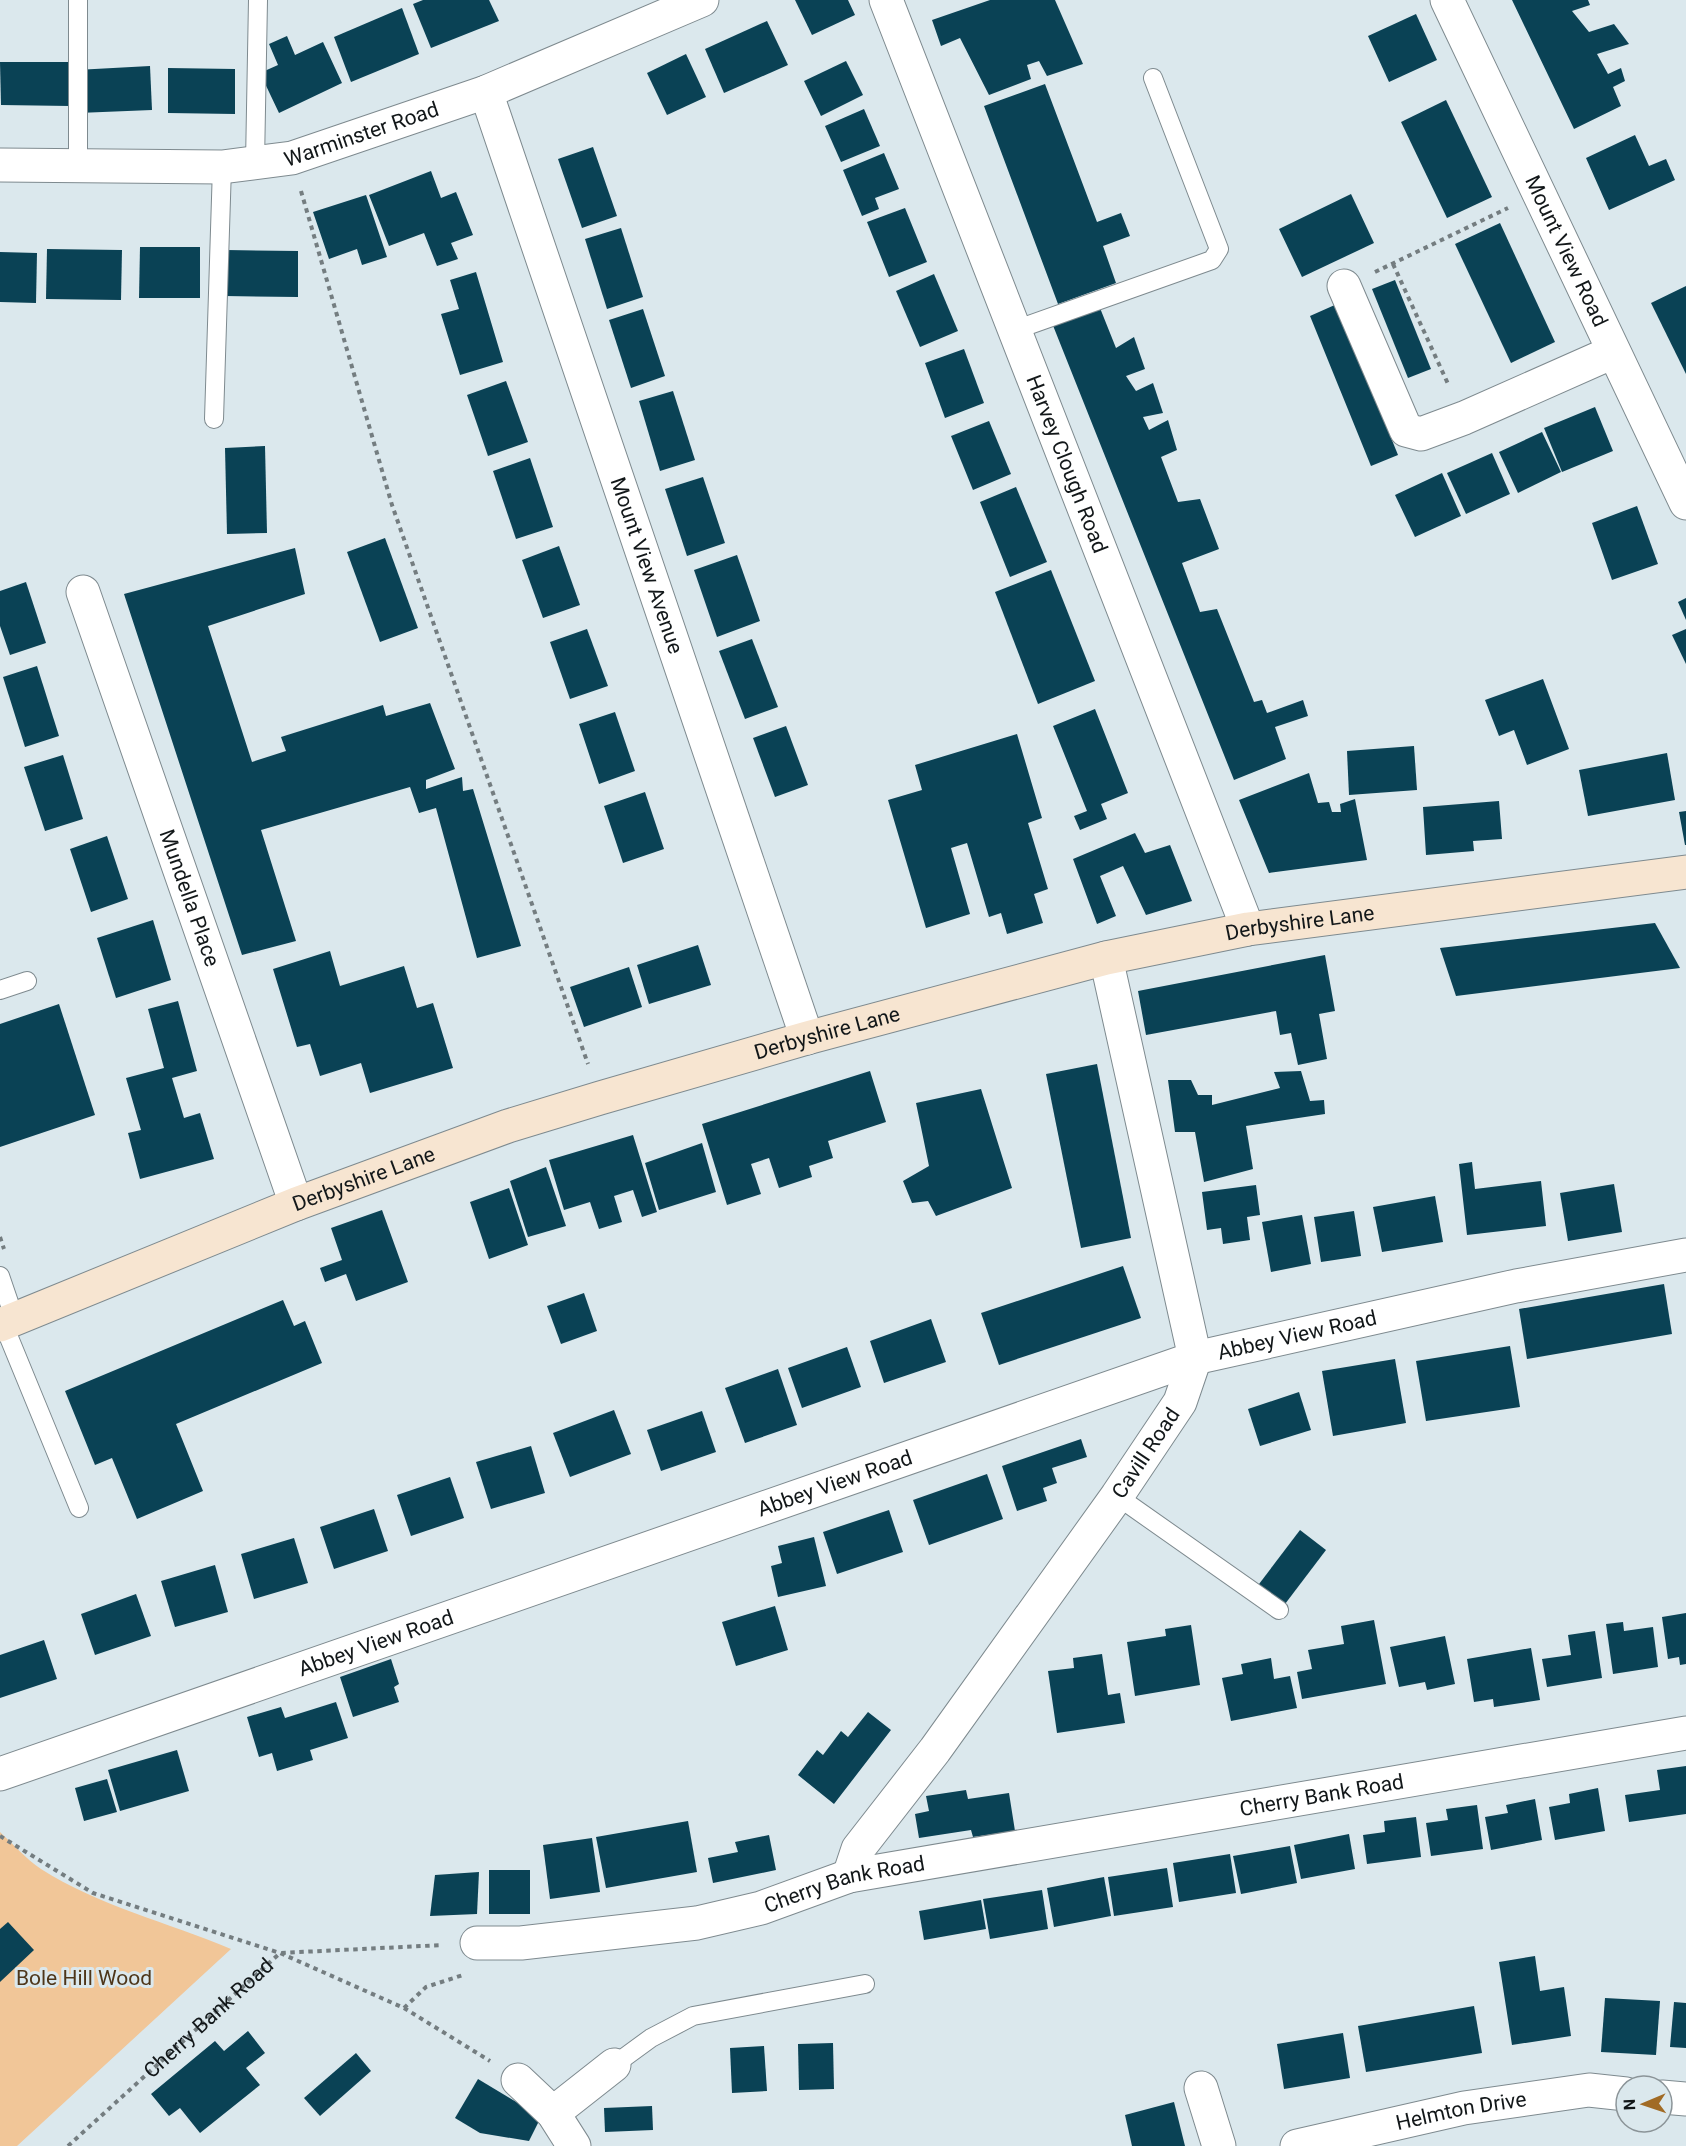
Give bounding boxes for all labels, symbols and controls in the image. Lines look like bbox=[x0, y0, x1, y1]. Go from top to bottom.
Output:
street label: Warminster Road bbox=[281, 97, 442, 172]
street label: Mount View Road bbox=[1520, 172, 1612, 331]
street label: Harvey Clough Road bbox=[1021, 372, 1112, 556]
street label: Mount View Avenue bbox=[606, 474, 688, 657]
street label: Mundella Place bbox=[155, 826, 224, 970]
street label: Derbyshire Lane bbox=[1223, 901, 1376, 945]
street label: Derbyshire Lane bbox=[751, 1002, 902, 1065]
street label: Derbyshire Lane bbox=[289, 1142, 438, 1216]
street label: Abbey View Road bbox=[1215, 1306, 1379, 1365]
street label: Cavill Road bbox=[1107, 1403, 1185, 1503]
street label: Abbey View Road bbox=[754, 1445, 915, 1521]
street label: Abbey View Road bbox=[295, 1605, 456, 1681]
street label: Cherry Bank Road bbox=[1238, 1769, 1406, 1821]
street label: Cherry Bank Road bbox=[761, 1851, 927, 1918]
street label: Cherry Bank Road bbox=[139, 1953, 278, 2083]
park label: Bole Hill Wood bbox=[16, 1966, 152, 1990]
north arrow bbox=[1614, 2074, 1674, 2134]
street label: Helmton Drive bbox=[1394, 2087, 1528, 2135]
text: N bbox=[1620, 2099, 1639, 2110]

